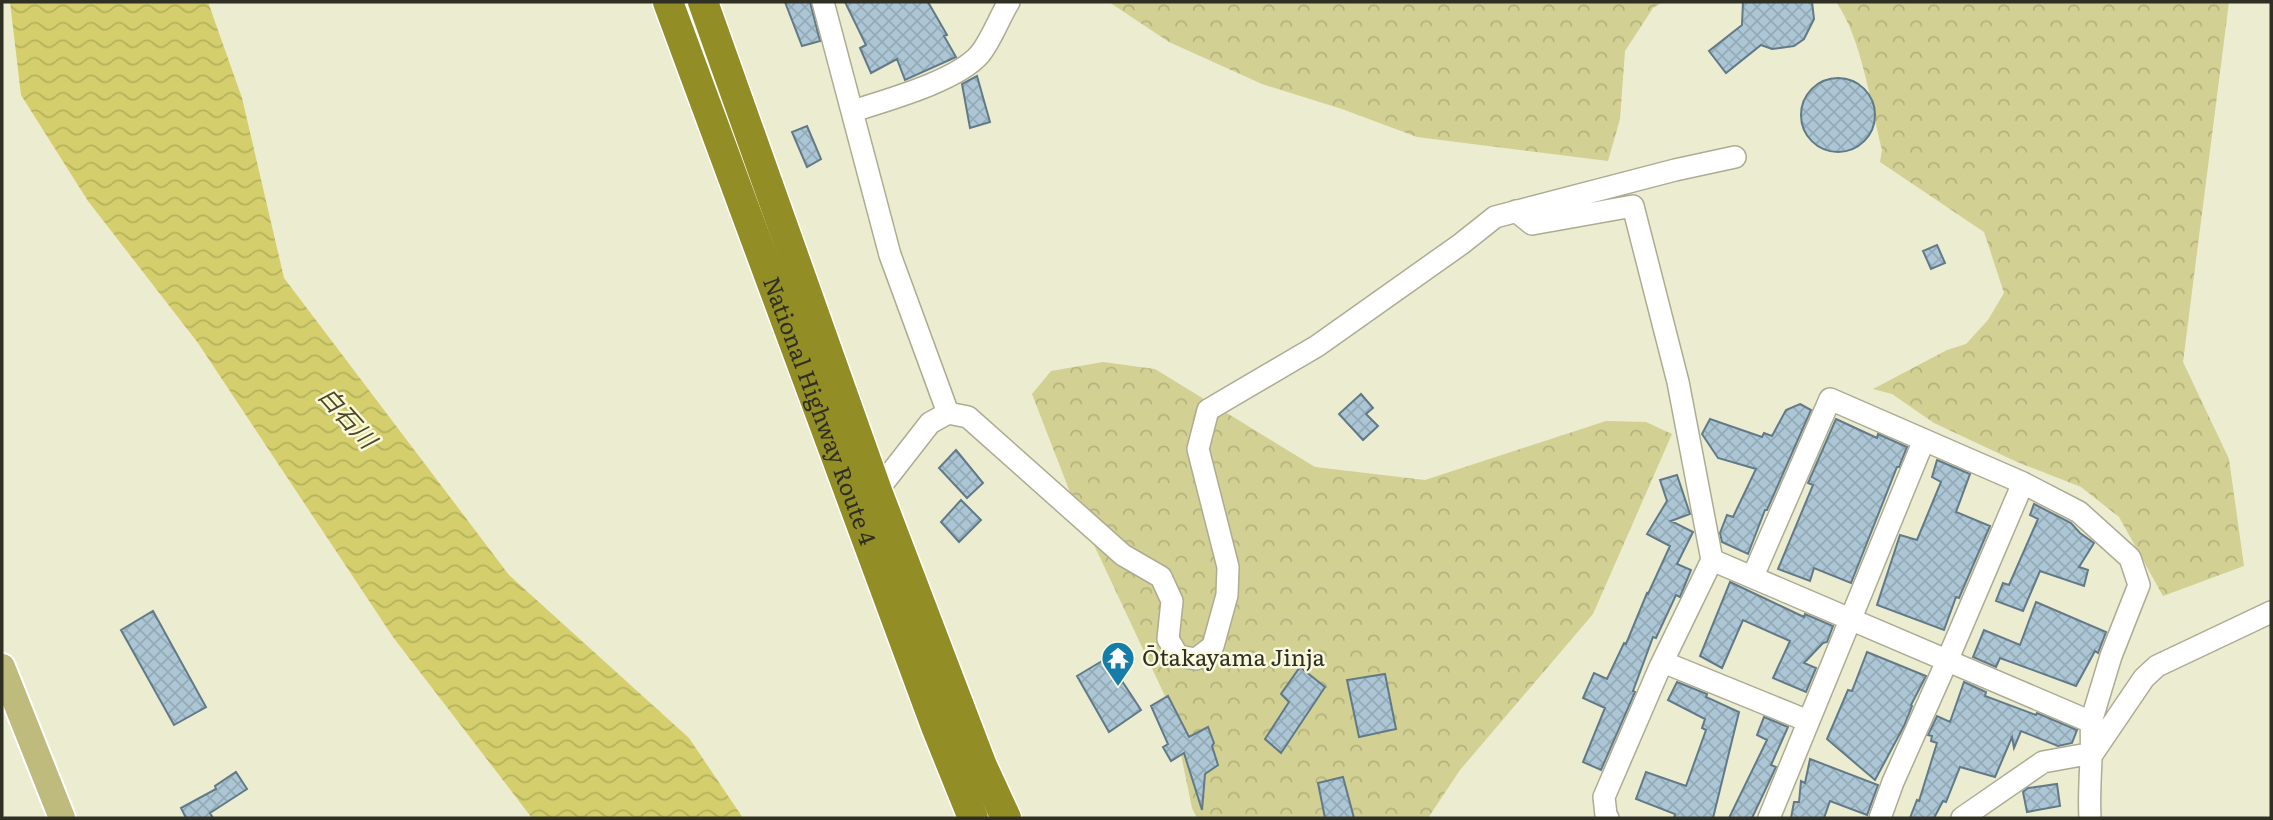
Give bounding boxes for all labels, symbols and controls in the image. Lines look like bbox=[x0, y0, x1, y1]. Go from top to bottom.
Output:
street label: National Highway Route 4 bbox=[756, 271, 887, 550]
water label: 白石川 bbox=[312, 378, 388, 457]
temple icon: Ōtakayama Jinja bbox=[1099, 639, 1137, 688]
place label: Ōtakayama Jinja bbox=[1142, 639, 1325, 673]

